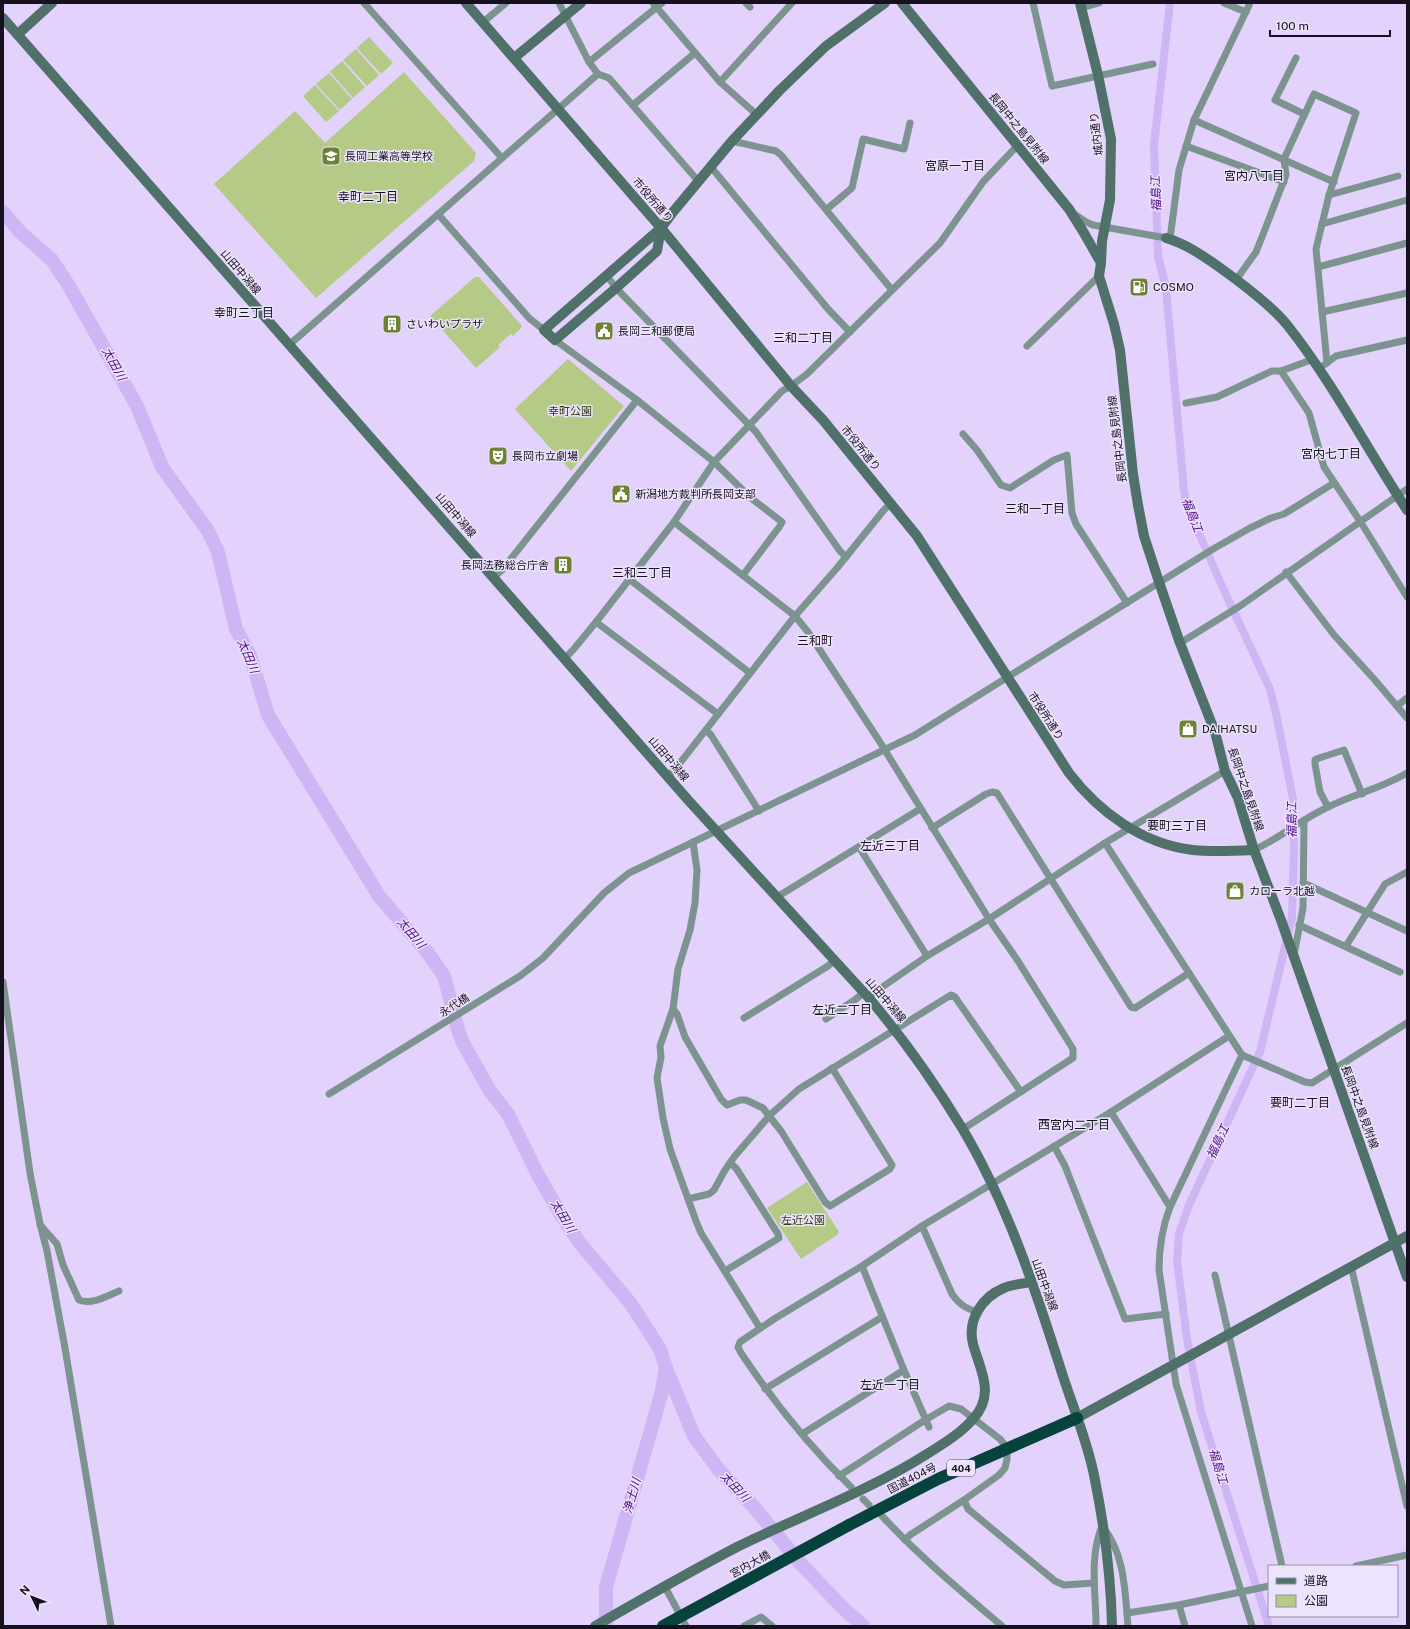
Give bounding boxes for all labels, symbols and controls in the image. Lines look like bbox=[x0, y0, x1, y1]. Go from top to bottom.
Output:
scale bar bbox=[1270, 12, 1390, 38]
text: 100 m bbox=[1276, 19, 1309, 33]
street label: 長岡中之島見附線 bbox=[987, 90, 1051, 166]
street label: 城内通り bbox=[1087, 111, 1105, 157]
school or university icon: 長岡工業高等学校 bbox=[320, 145, 342, 167]
place label: 長岡工業高等学校 bbox=[345, 150, 433, 162]
district label: 宮原一丁目 bbox=[925, 159, 985, 173]
district label: 宮内八丁目 bbox=[1224, 169, 1284, 183]
water label: 福島江 bbox=[1148, 174, 1164, 212]
street label: 市役所通り bbox=[630, 175, 676, 225]
district label: 幸町二丁目 bbox=[338, 190, 398, 204]
street label: 山田中潟線 bbox=[218, 247, 264, 297]
fuel station icon: COSMO bbox=[1128, 276, 1150, 298]
place label: COSMO bbox=[1153, 281, 1194, 293]
district label: 幸町三丁目 bbox=[214, 306, 274, 320]
building icon: さいわいプラザ bbox=[381, 313, 403, 335]
place label: さいわいプラザ bbox=[406, 318, 483, 330]
public building icon: 長岡三和郵便局 bbox=[593, 320, 615, 342]
place label: 長岡三和郵便局 bbox=[618, 325, 695, 337]
district label: 三和二丁目 bbox=[773, 331, 833, 345]
water label: 太田川 bbox=[99, 345, 130, 385]
street label: 長岡中之島見附線 bbox=[1106, 395, 1128, 483]
park label: 幸町公園 bbox=[548, 405, 592, 417]
street label: 市役所通り bbox=[839, 423, 883, 473]
theatre icon: 長岡市立劇場 bbox=[487, 445, 509, 467]
district label: 宮内七丁目 bbox=[1301, 447, 1361, 461]
place label: 長岡市立劇場 bbox=[512, 450, 578, 462]
public building icon: 新潟地方裁判所長岡支部 bbox=[610, 483, 632, 505]
place label: 新潟地方裁判所長岡支部 bbox=[635, 488, 756, 500]
street label: 山田中潟線 bbox=[433, 490, 479, 540]
water label: 福島江 bbox=[1179, 496, 1206, 536]
district label: 三和一丁目 bbox=[1005, 502, 1065, 516]
building icon: 長岡法務総合庁舎 bbox=[552, 554, 574, 576]
place label: 長岡法務総合庁舎 bbox=[461, 559, 549, 571]
district label: 三和三丁目 bbox=[612, 566, 672, 580]
district label: 三和町 bbox=[797, 634, 833, 648]
water label: 太田川 bbox=[235, 637, 262, 677]
street label: 市役所通り bbox=[1026, 690, 1066, 742]
shop icon: DAIHATSU bbox=[1177, 718, 1199, 740]
place label: DAIHATSU bbox=[1202, 723, 1257, 735]
street label: 山田中潟線 bbox=[646, 734, 692, 784]
street label: 長岡中之島見附線 bbox=[1226, 745, 1266, 833]
water label: 福島江 bbox=[1285, 800, 1299, 838]
district label: 要町三丁目 bbox=[1147, 819, 1207, 833]
district label: 左近三丁目 bbox=[860, 839, 920, 853]
shop icon: カローラ北越 bbox=[1224, 880, 1246, 902]
place label: カローラ北越 bbox=[1249, 885, 1315, 897]
water label: 太田川 bbox=[394, 915, 429, 953]
street label: 山田中潟線 bbox=[863, 975, 909, 1025]
street label: 永代橋 bbox=[437, 991, 471, 1019]
district label: 左近二丁目 bbox=[812, 1003, 872, 1017]
street label: 長岡中之島見附線 bbox=[1339, 1064, 1381, 1150]
district label: 要町二丁目 bbox=[1270, 1096, 1330, 1110]
district label: 西宮内二丁目 bbox=[1038, 1118, 1110, 1132]
water label: 福島江 bbox=[1204, 1121, 1233, 1161]
water label: 太田川 bbox=[548, 1197, 579, 1237]
park label: 左近公園 bbox=[781, 1214, 825, 1226]
street label: 山田中潟線 bbox=[1030, 1257, 1060, 1313]
district label: 左近一丁目 bbox=[860, 1378, 920, 1392]
water label: 福島江 bbox=[1206, 1447, 1231, 1487]
street label: 国道404号 bbox=[885, 1460, 939, 1496]
road number: 404 bbox=[947, 1460, 975, 1476]
water label: 太田川 bbox=[718, 1469, 754, 1506]
water label: 浄土川 bbox=[620, 1475, 644, 1515]
street label: 宮内大橋 bbox=[728, 1548, 772, 1580]
legend bbox=[1268, 1565, 1398, 1617]
text: 道路 bbox=[1304, 1574, 1328, 1588]
north arrow bbox=[12, 1577, 52, 1617]
text: N bbox=[17, 1583, 32, 1597]
text: 公園 bbox=[1304, 1594, 1328, 1608]

